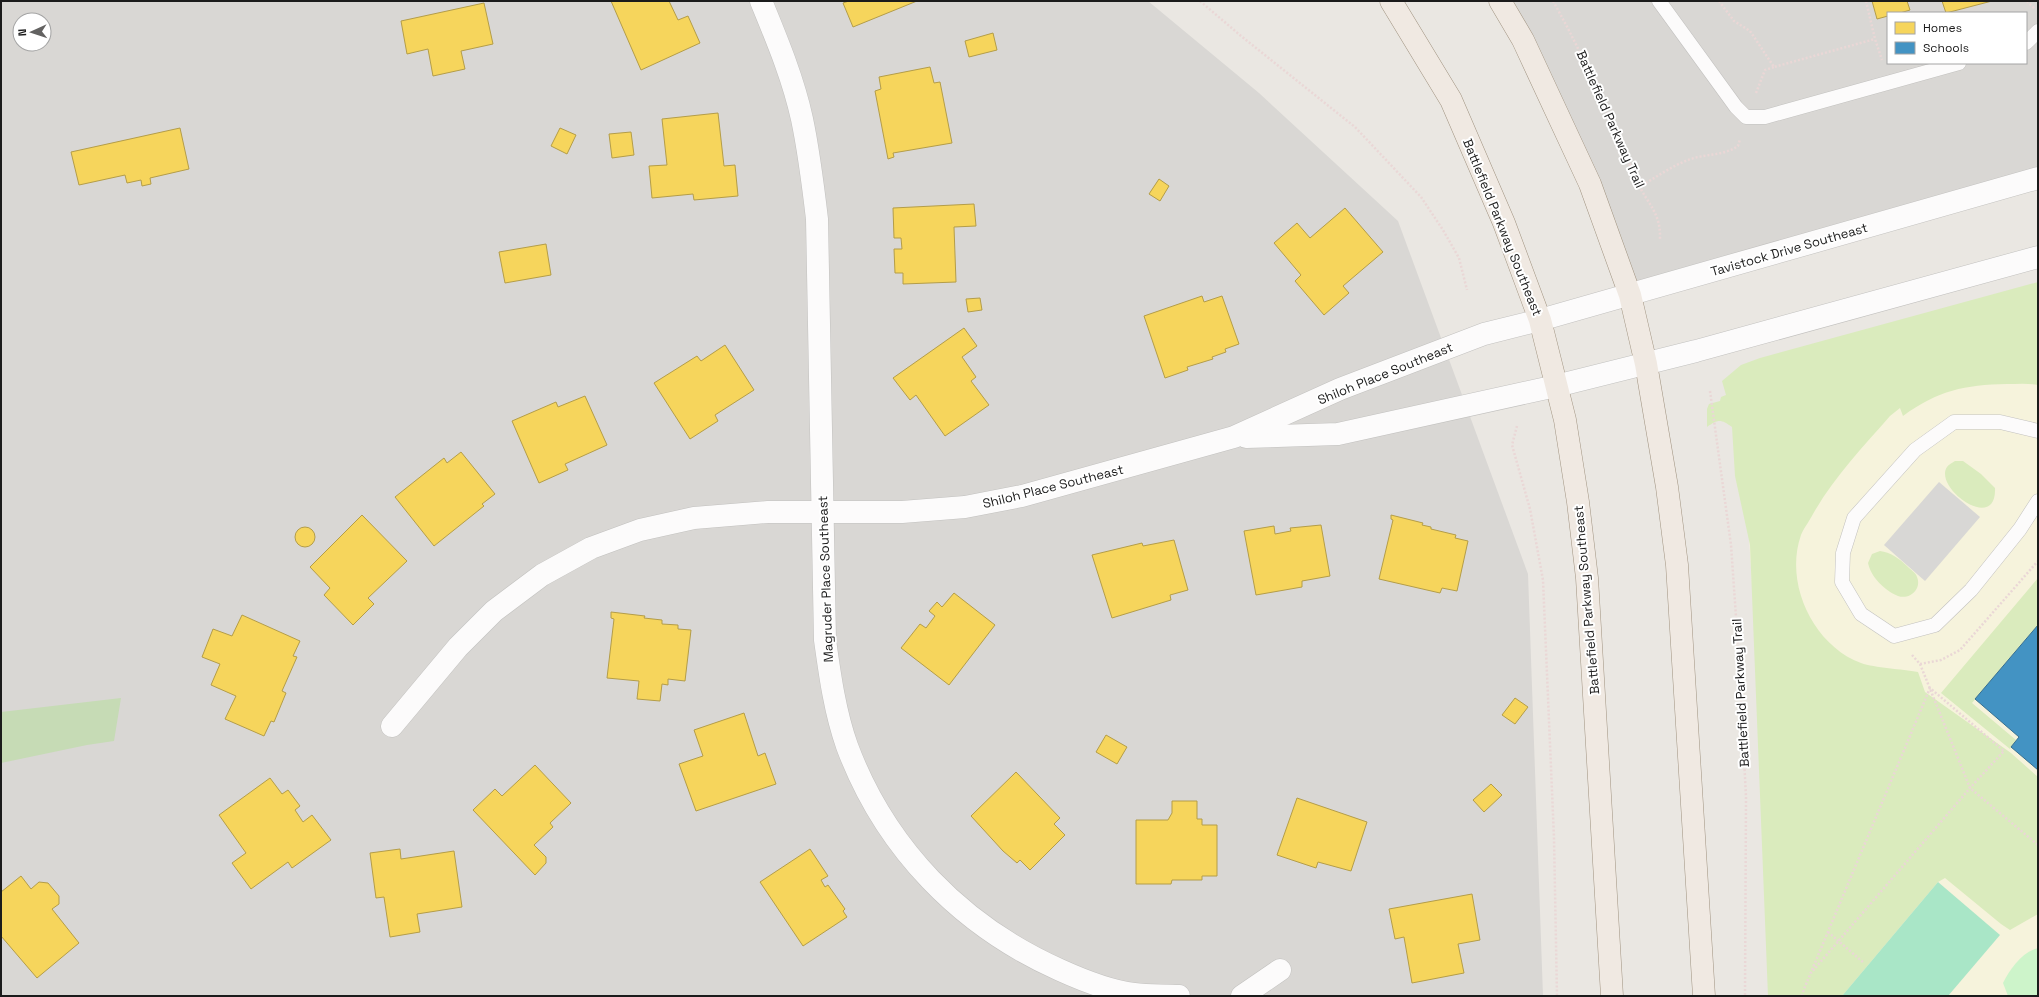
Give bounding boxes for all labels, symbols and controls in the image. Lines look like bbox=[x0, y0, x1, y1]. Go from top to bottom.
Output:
north arrow bbox=[12, 12, 52, 52]
legend bbox=[1887, 12, 2027, 64]
text: Homes bbox=[1923, 20, 1962, 36]
text: N bbox=[15, 28, 29, 37]
text: Schools bbox=[1923, 40, 1969, 56]
street label: Battlefield Parkway Trail bbox=[1573, 48, 1649, 191]
street label: Battlefield Parkway Southeast bbox=[1459, 136, 1546, 318]
street label: Tavistock Drive Southeast bbox=[1709, 219, 1870, 280]
street label: Shiloh Place Southeast bbox=[1315, 339, 1455, 408]
street label: Shiloh Place Southeast bbox=[981, 461, 1125, 512]
street label: Magruder Place Southeast bbox=[814, 495, 837, 663]
street label: Battlefield Parkway Southeast bbox=[1570, 505, 1603, 695]
street label: Battlefield Parkway Trail bbox=[1728, 618, 1753, 768]

